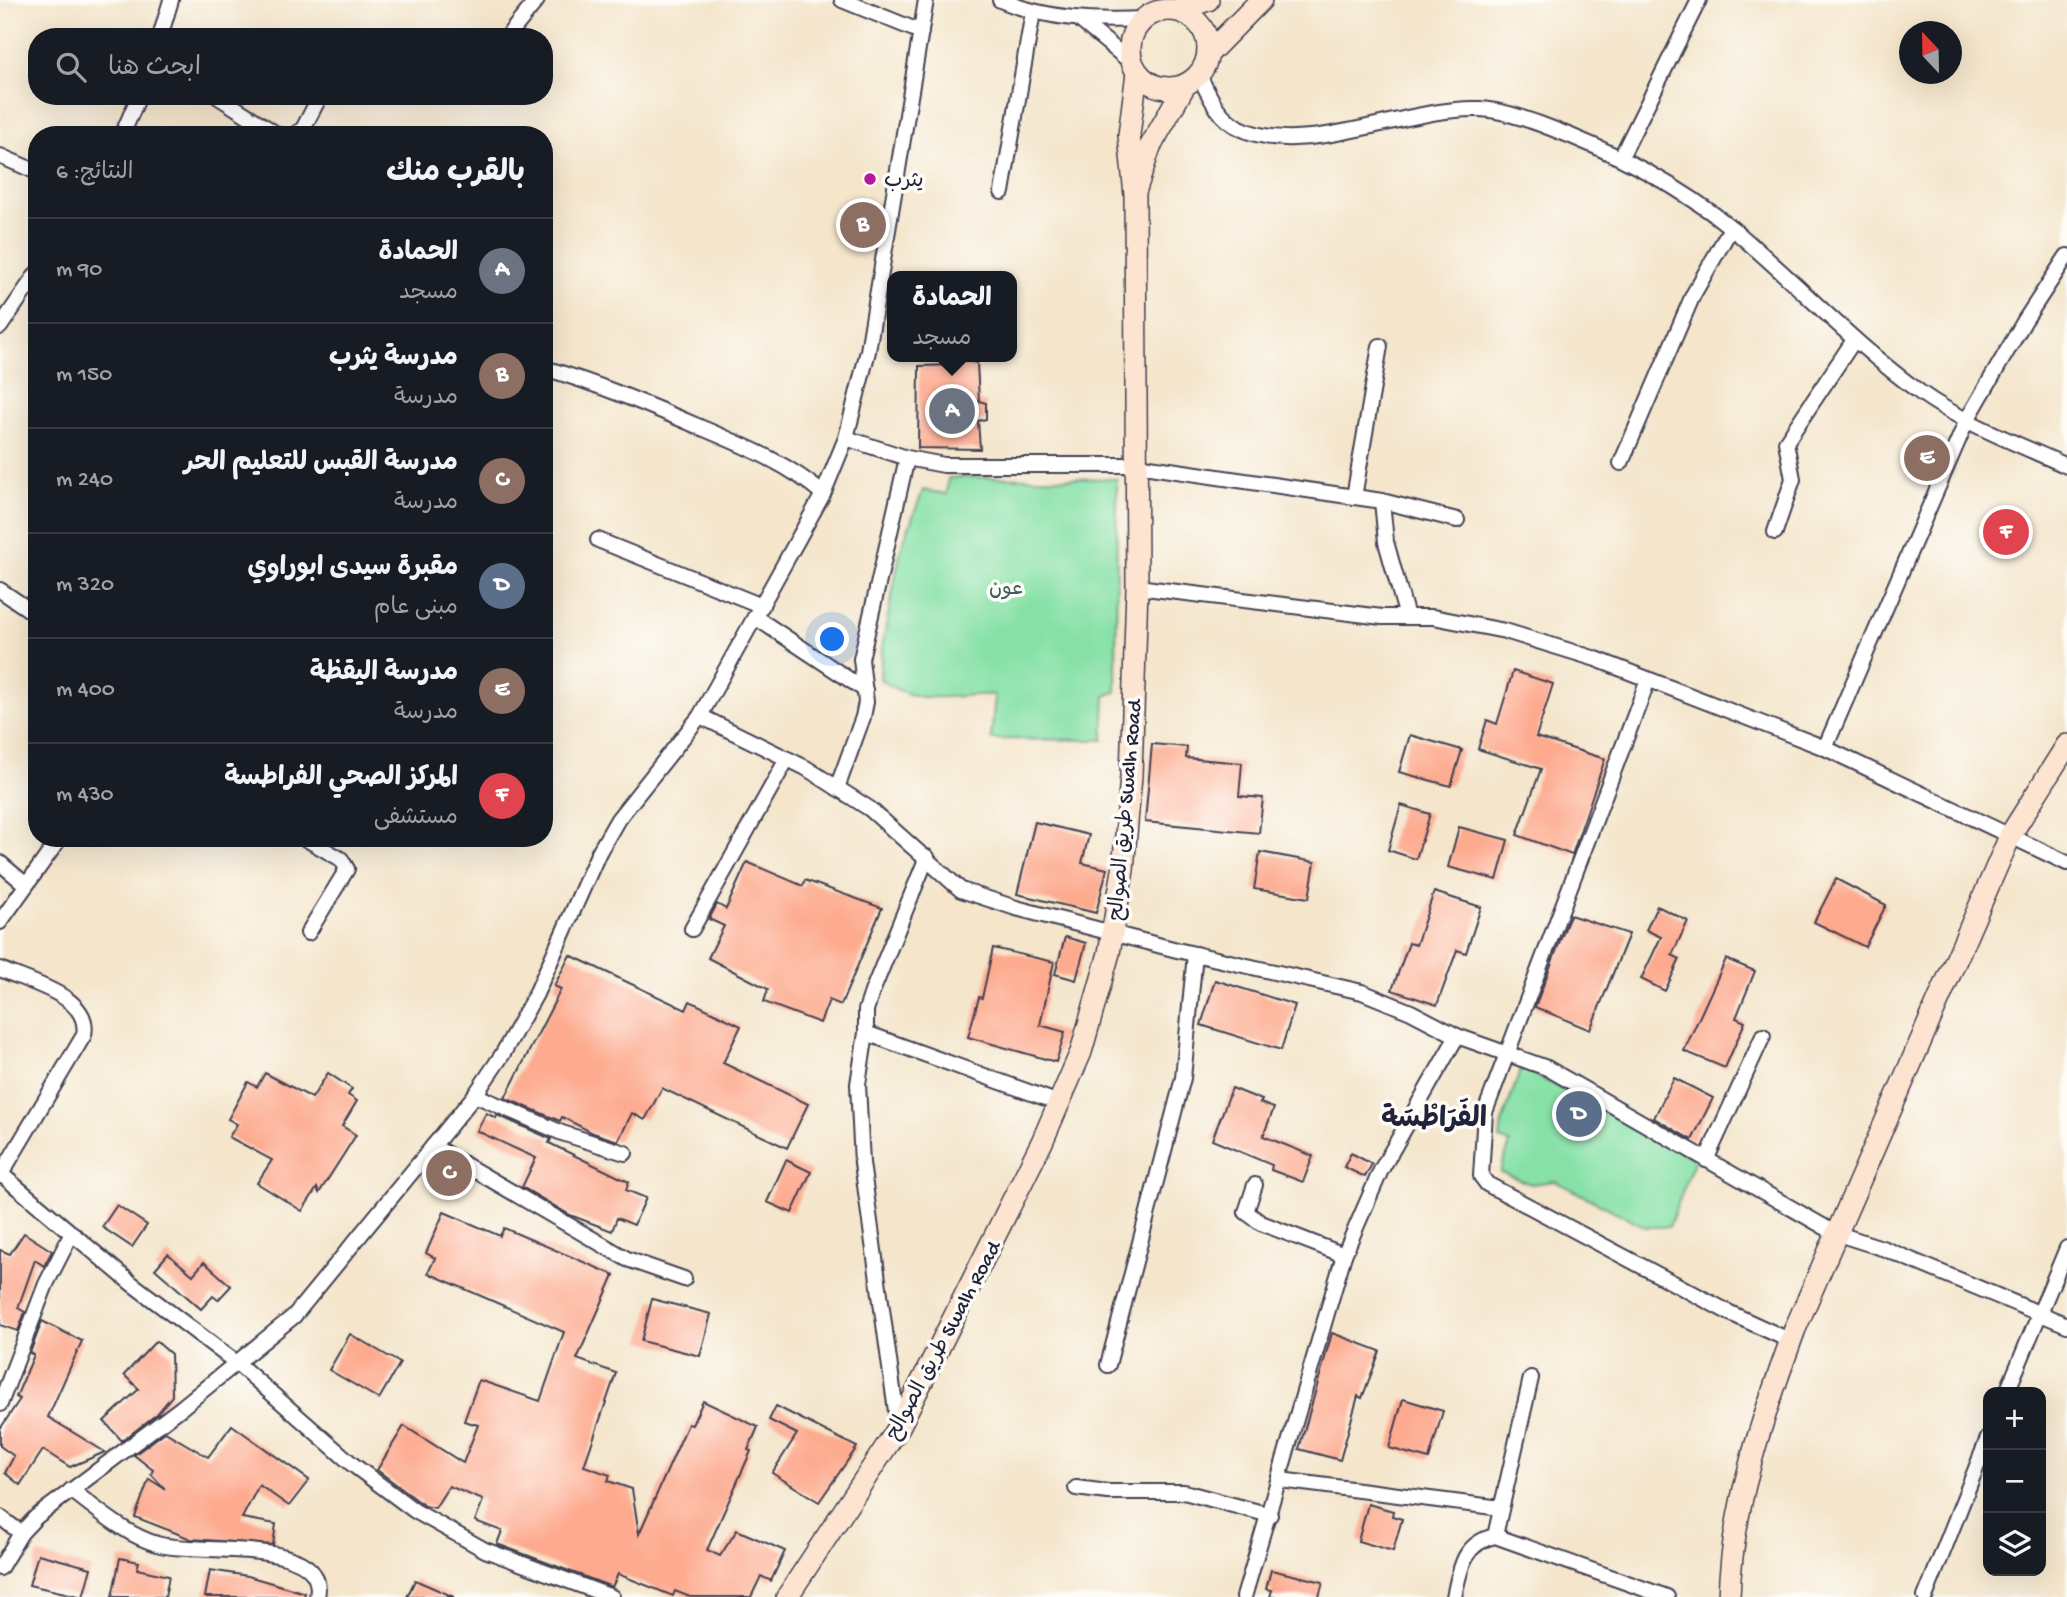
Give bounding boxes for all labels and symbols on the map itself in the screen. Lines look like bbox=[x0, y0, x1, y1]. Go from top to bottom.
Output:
north arrow bbox=[1899, 21, 1962, 84]
place label: يثرب bbox=[884, 170, 924, 195]
marker: يثرب bbox=[862, 171, 878, 187]
pin: B bbox=[840, 199, 886, 251]
pin: A bbox=[929, 385, 975, 437]
pin: E bbox=[1904, 432, 1950, 484]
pin: F bbox=[1983, 506, 2029, 558]
park label: عون bbox=[989, 578, 1023, 603]
your location bbox=[815, 622, 849, 656]
street label: طريق الصوالح Swalh Road bbox=[1105, 697, 1150, 922]
pin: D bbox=[1556, 1088, 1602, 1140]
district label: الفَرَاطْسَة bbox=[1381, 1097, 1487, 1137]
pin: C bbox=[426, 1147, 472, 1199]
street label: طريق الصوالح Swalh Road bbox=[882, 1236, 1009, 1445]

